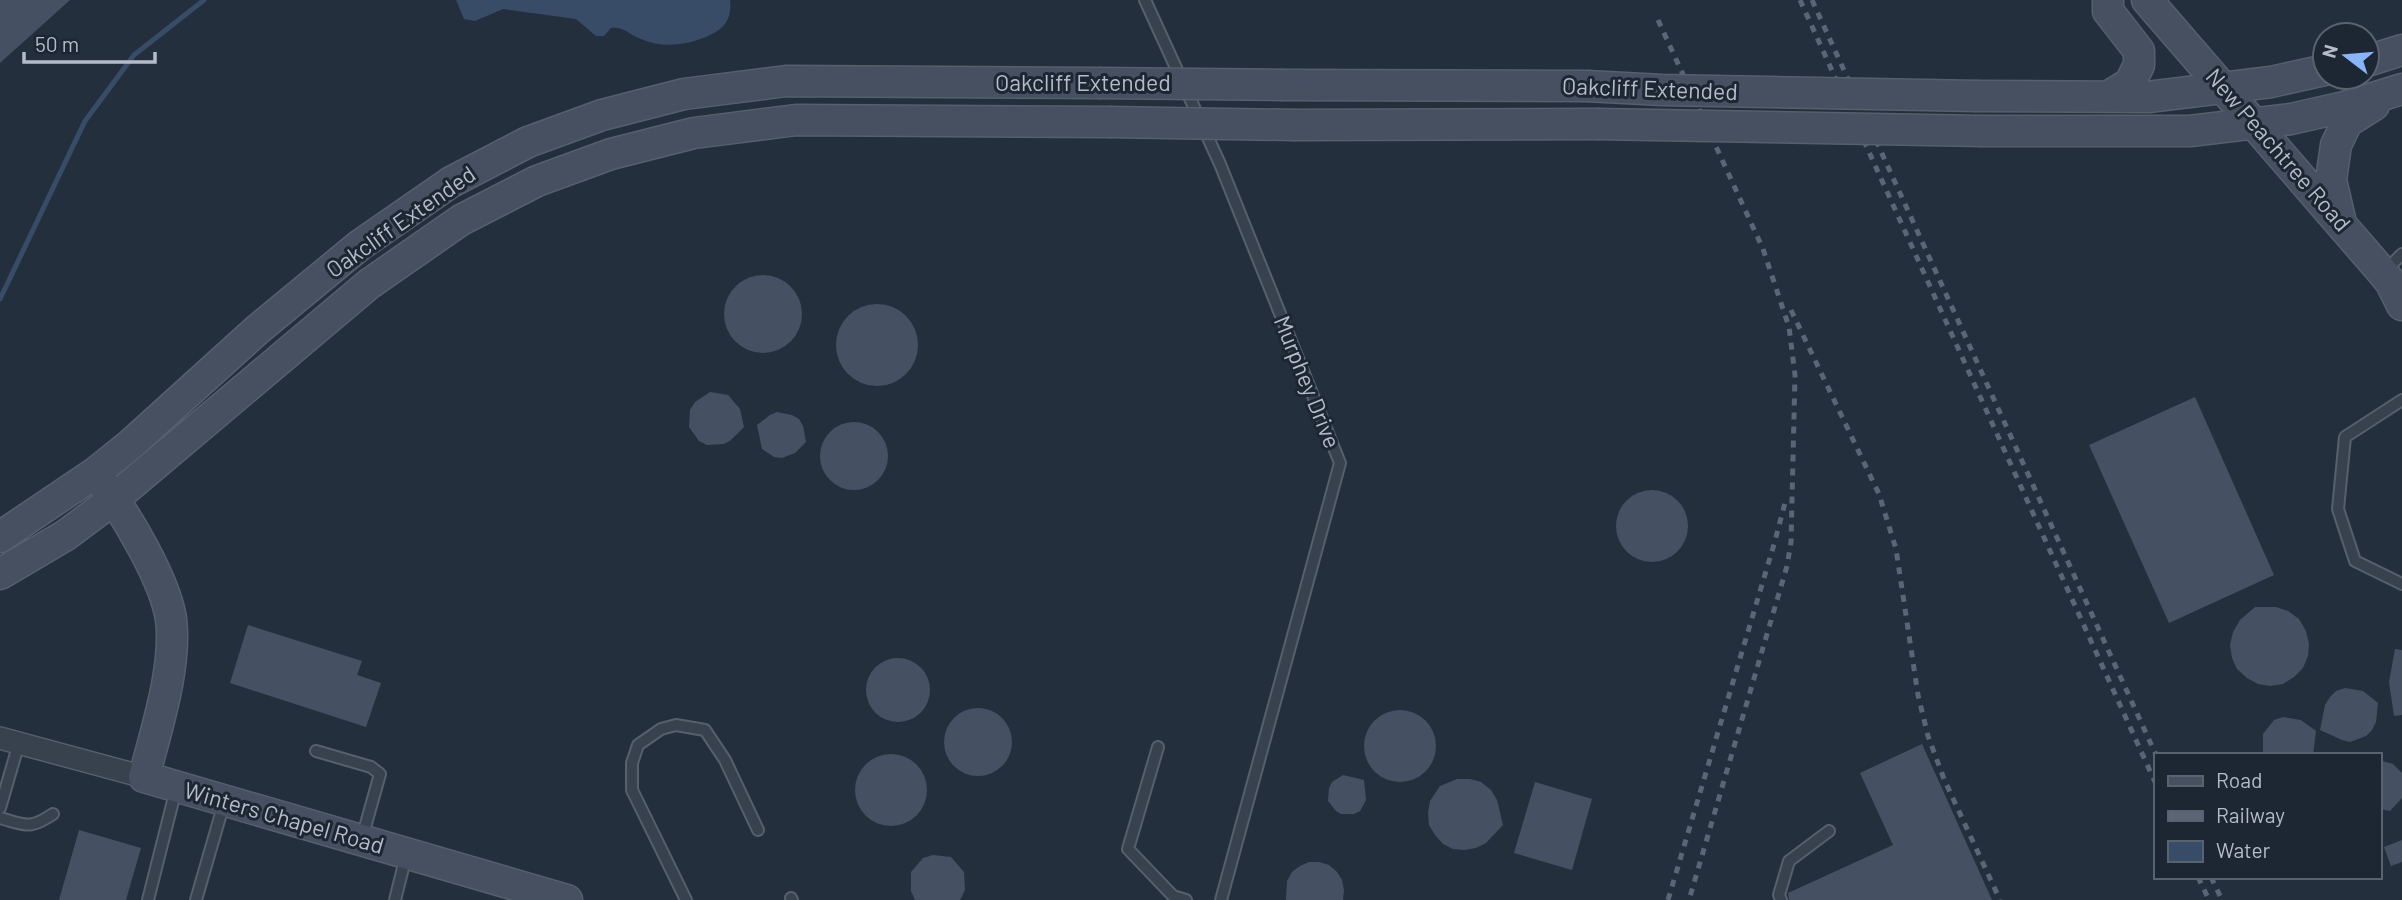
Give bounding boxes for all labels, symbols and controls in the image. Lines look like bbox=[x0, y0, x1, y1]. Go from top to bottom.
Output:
scale bar bbox=[24, 21, 156, 65]
north arrow bbox=[2311, 21, 2381, 91]
text: 50 m bbox=[35, 31, 79, 56]
text: N bbox=[2316, 42, 2342, 60]
street label: New Peachtree Road bbox=[2200, 62, 2357, 237]
street label: Oakcliff Extended bbox=[995, 68, 1171, 96]
street label: Oakcliff Extended bbox=[1562, 71, 1738, 105]
street label: Oakcliff Extended bbox=[320, 159, 480, 283]
street label: Murphey Drive bbox=[1269, 311, 1347, 452]
legend bbox=[2154, 753, 2381, 879]
text: Road bbox=[2216, 767, 2262, 792]
street label: Winters Chapel Road bbox=[181, 775, 387, 859]
text: Railway bbox=[2216, 802, 2285, 827]
text: Water bbox=[2216, 837, 2271, 862]

